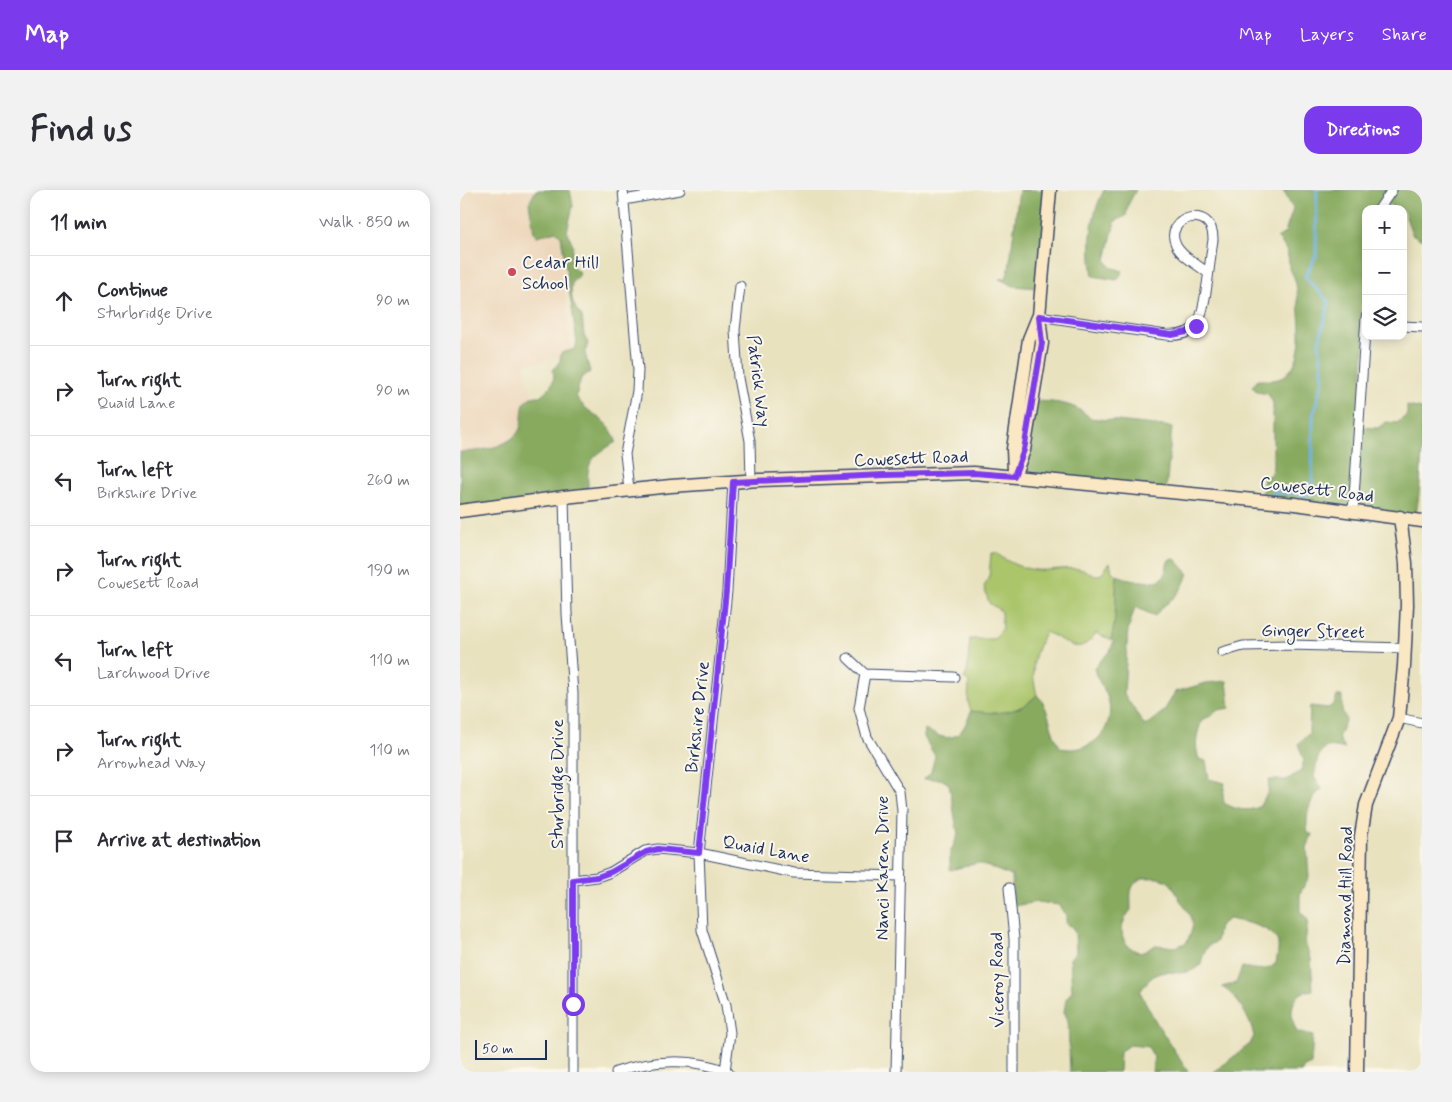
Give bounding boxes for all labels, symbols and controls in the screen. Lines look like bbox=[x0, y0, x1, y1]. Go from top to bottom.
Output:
text: Map bbox=[25, 20, 69, 51]
text: Map bbox=[1239, 23, 1272, 47]
text: Layers bbox=[1300, 23, 1354, 47]
text: Share bbox=[1382, 23, 1427, 47]
button: Directions bbox=[1304, 106, 1422, 154]
text: Find us bbox=[30, 107, 132, 153]
map controls bbox=[1362, 205, 1407, 340]
button: + bbox=[1362, 205, 1407, 250]
text: 11 min bbox=[50, 209, 107, 237]
text: Walk · 850 m bbox=[319, 212, 410, 233]
button: − bbox=[1362, 250, 1407, 295]
place label: Cedar Hill School bbox=[522, 251, 599, 296]
marker: Cedar Hill School bbox=[506, 266, 518, 278]
text: Continue bbox=[97, 278, 168, 303]
icon: ahead bbox=[50, 287, 78, 315]
text: 90 m bbox=[376, 290, 410, 311]
button: layers bbox=[1362, 295, 1407, 340]
text: Sturbridge Drive bbox=[97, 303, 213, 324]
route end bbox=[1185, 315, 1208, 338]
street label: Patrick Way bbox=[740, 334, 776, 428]
text: Turn right bbox=[97, 368, 181, 393]
icon: right bbox=[50, 377, 78, 405]
text: 90 m bbox=[376, 380, 410, 401]
text: Quaid Lane bbox=[97, 393, 176, 414]
street label: Cowesett Road bbox=[853, 445, 969, 473]
text: Turn left bbox=[97, 458, 173, 483]
icon: left bbox=[50, 467, 78, 495]
text: 260 m bbox=[367, 470, 410, 491]
street label: Cowesett Road bbox=[1259, 471, 1375, 509]
text: Birkshire Drive bbox=[97, 483, 197, 504]
text: Turn right bbox=[97, 548, 181, 573]
icon: right bbox=[50, 557, 78, 585]
text: 190 m bbox=[367, 560, 410, 581]
text: Cowesett Road bbox=[97, 573, 199, 594]
street label: Ginger Street bbox=[1261, 619, 1365, 646]
text: Turn left bbox=[97, 638, 173, 663]
icon: left bbox=[50, 647, 78, 675]
text: 110 m bbox=[369, 650, 410, 671]
street label: Birkshire Drive bbox=[680, 660, 716, 774]
text: Larchwood Drive bbox=[97, 663, 210, 684]
street label: Sturbridge Drive bbox=[546, 719, 572, 849]
text: Turn right bbox=[97, 728, 181, 753]
icon: right bbox=[50, 737, 78, 765]
text: 110 m bbox=[369, 740, 410, 761]
text: Arrowhead Way bbox=[97, 753, 206, 774]
street label: Nanci Karen Drive bbox=[871, 796, 895, 940]
street label: Diamond Hill Road bbox=[1333, 826, 1359, 966]
icon: arrive bbox=[50, 827, 78, 855]
text: Arrive at destination bbox=[97, 828, 261, 853]
street label: Quaid Lane bbox=[720, 830, 811, 869]
street label: Viceroy Road bbox=[985, 932, 1011, 1028]
route start bbox=[562, 993, 585, 1016]
scale bar bbox=[475, 1037, 548, 1060]
text: 50 m bbox=[482, 1040, 513, 1058]

